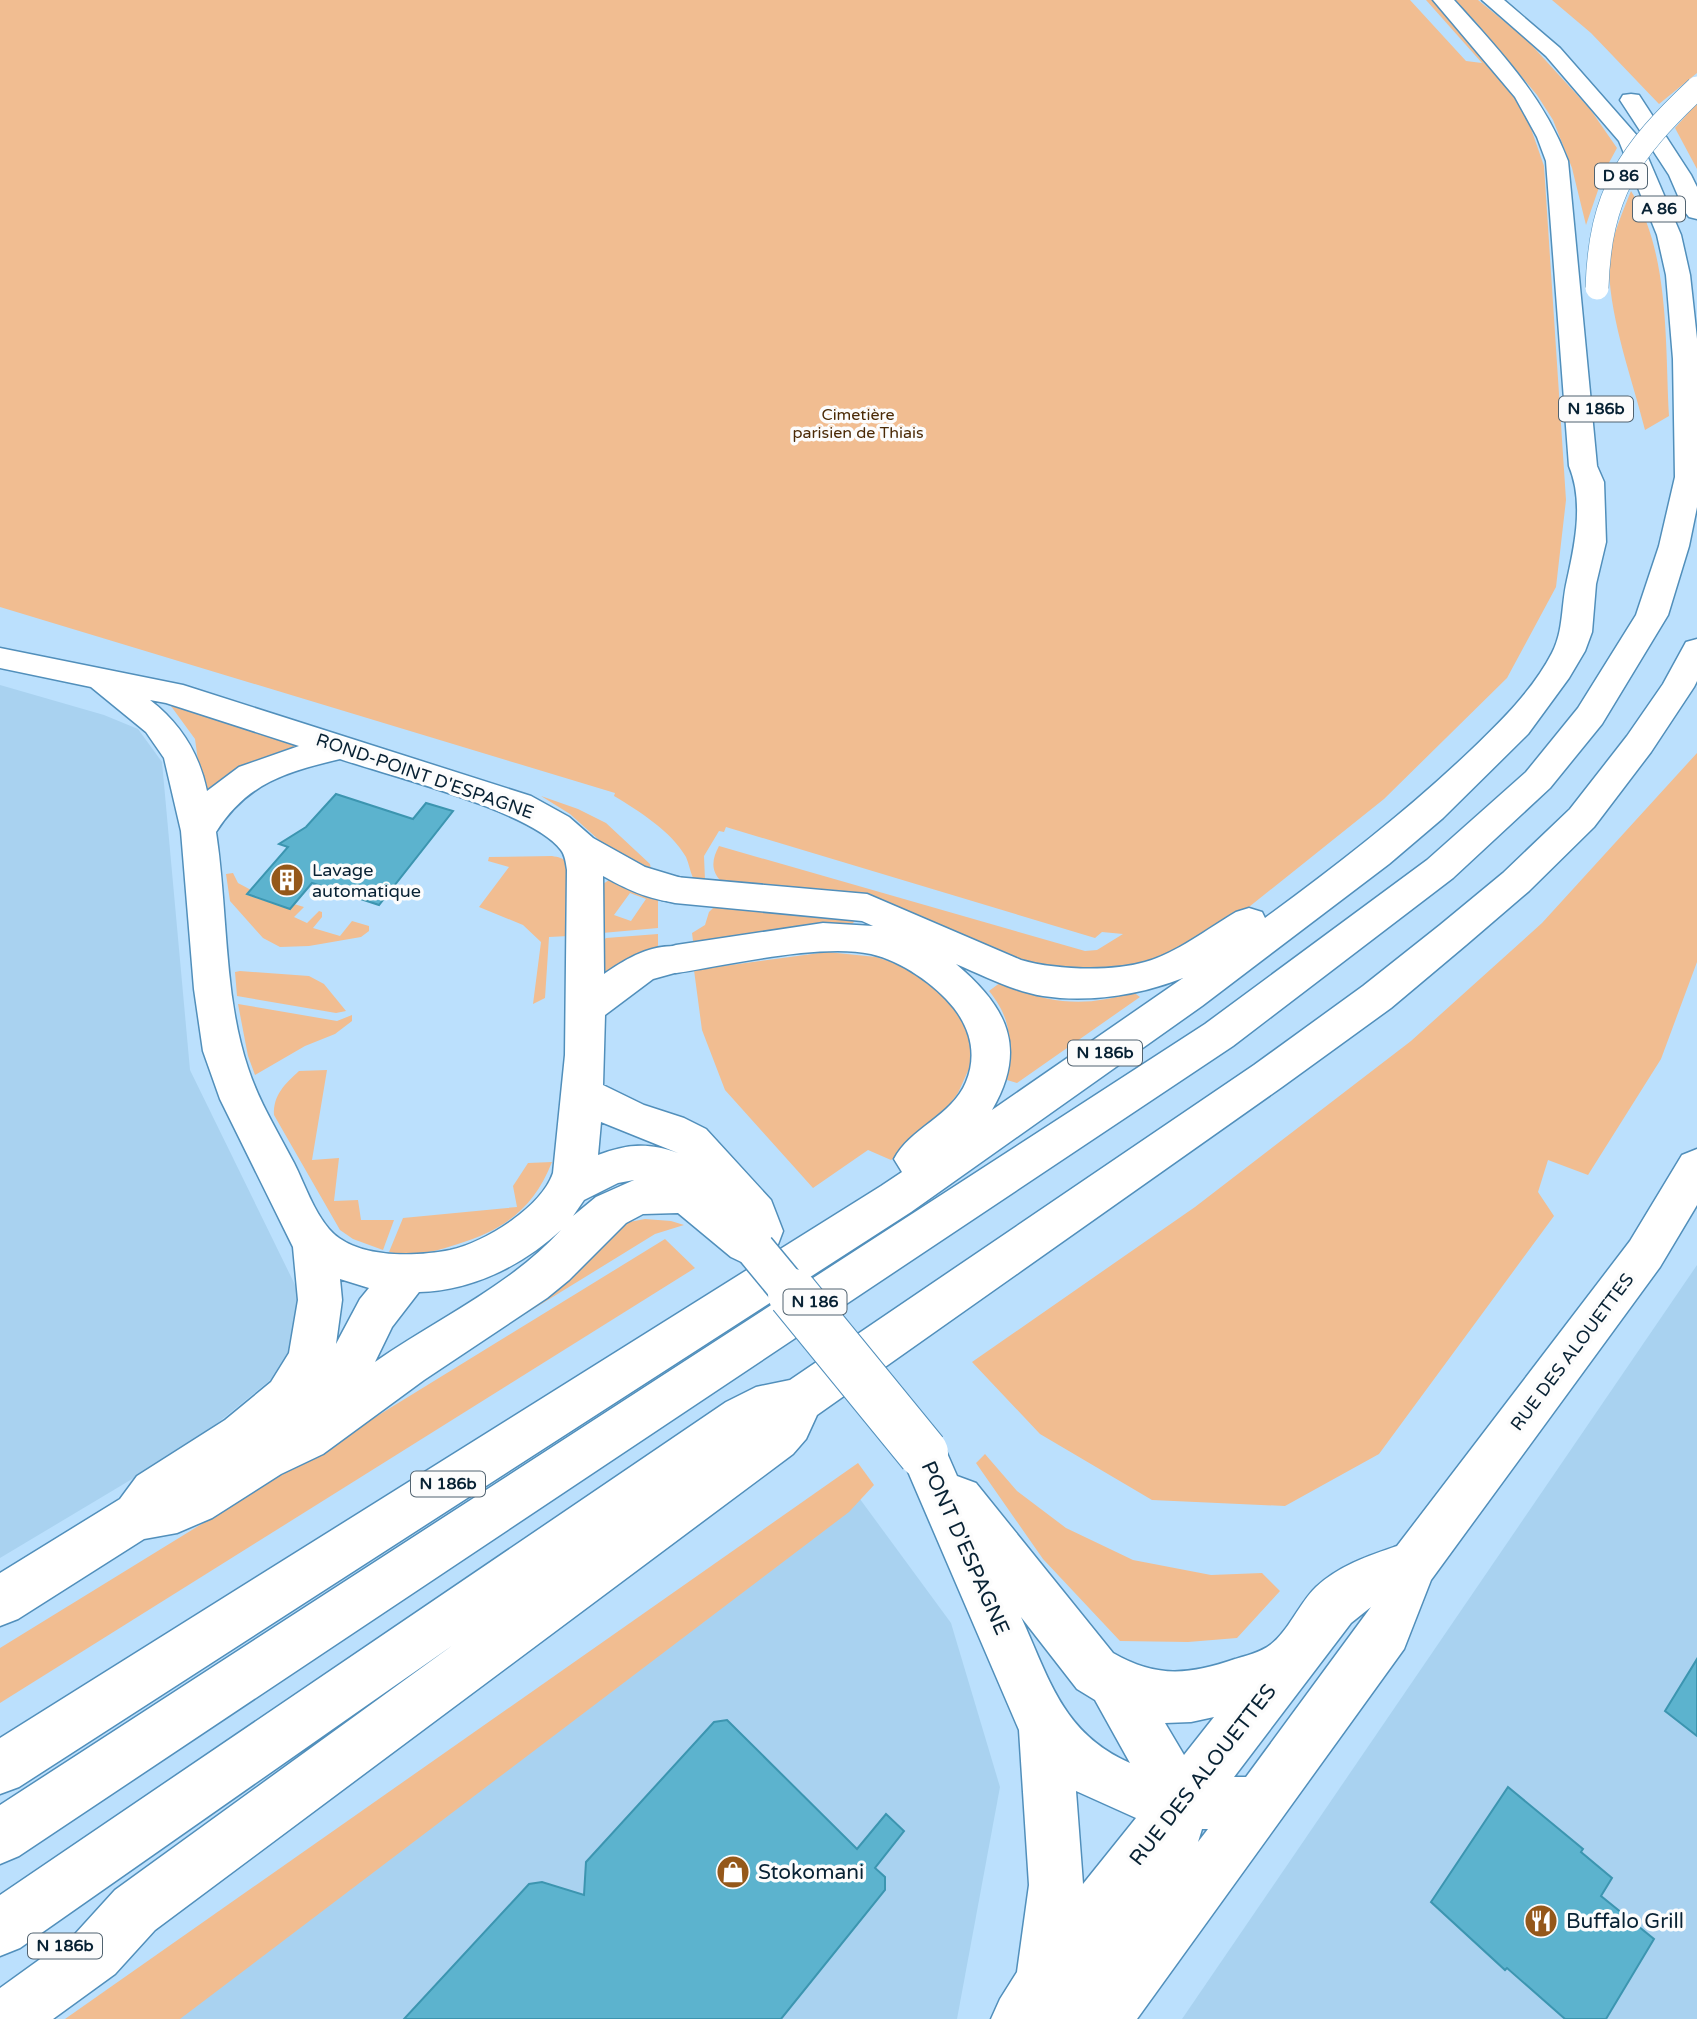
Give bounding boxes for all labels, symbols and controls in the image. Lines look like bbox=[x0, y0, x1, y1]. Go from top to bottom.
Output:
road number: D 86 bbox=[1595, 164, 1647, 188]
road number: A 86 bbox=[1633, 196, 1685, 222]
road number: N 186b bbox=[1559, 396, 1633, 422]
park label: Cimetière parisien de Thiais bbox=[792, 405, 924, 443]
street label: ROND-POINT D'ESPAGNE bbox=[313, 728, 537, 824]
place label: Lavage automatique bbox=[312, 859, 421, 902]
building icon: Lavage automatique bbox=[268, 861, 306, 899]
road number: N 186b bbox=[1068, 1040, 1142, 1065]
street label: RUE DES ALOUETTES bbox=[1506, 1269, 1638, 1435]
road number: N 186 bbox=[784, 1290, 846, 1314]
street label: PONT D'ESPAGNE bbox=[915, 1457, 1015, 1639]
road number: N 186b bbox=[411, 1472, 485, 1496]
street label: RUE DES ALOUETTES bbox=[1124, 1679, 1282, 1871]
shop icon: Stokomani bbox=[714, 1853, 752, 1891]
place label: Stokomani bbox=[758, 1860, 864, 1885]
restaurant icon: Buffalo Grill bbox=[1522, 1902, 1560, 1940]
place label: Buffalo Grill bbox=[1566, 1909, 1684, 1934]
road number: N 186b bbox=[28, 1934, 102, 1958]

